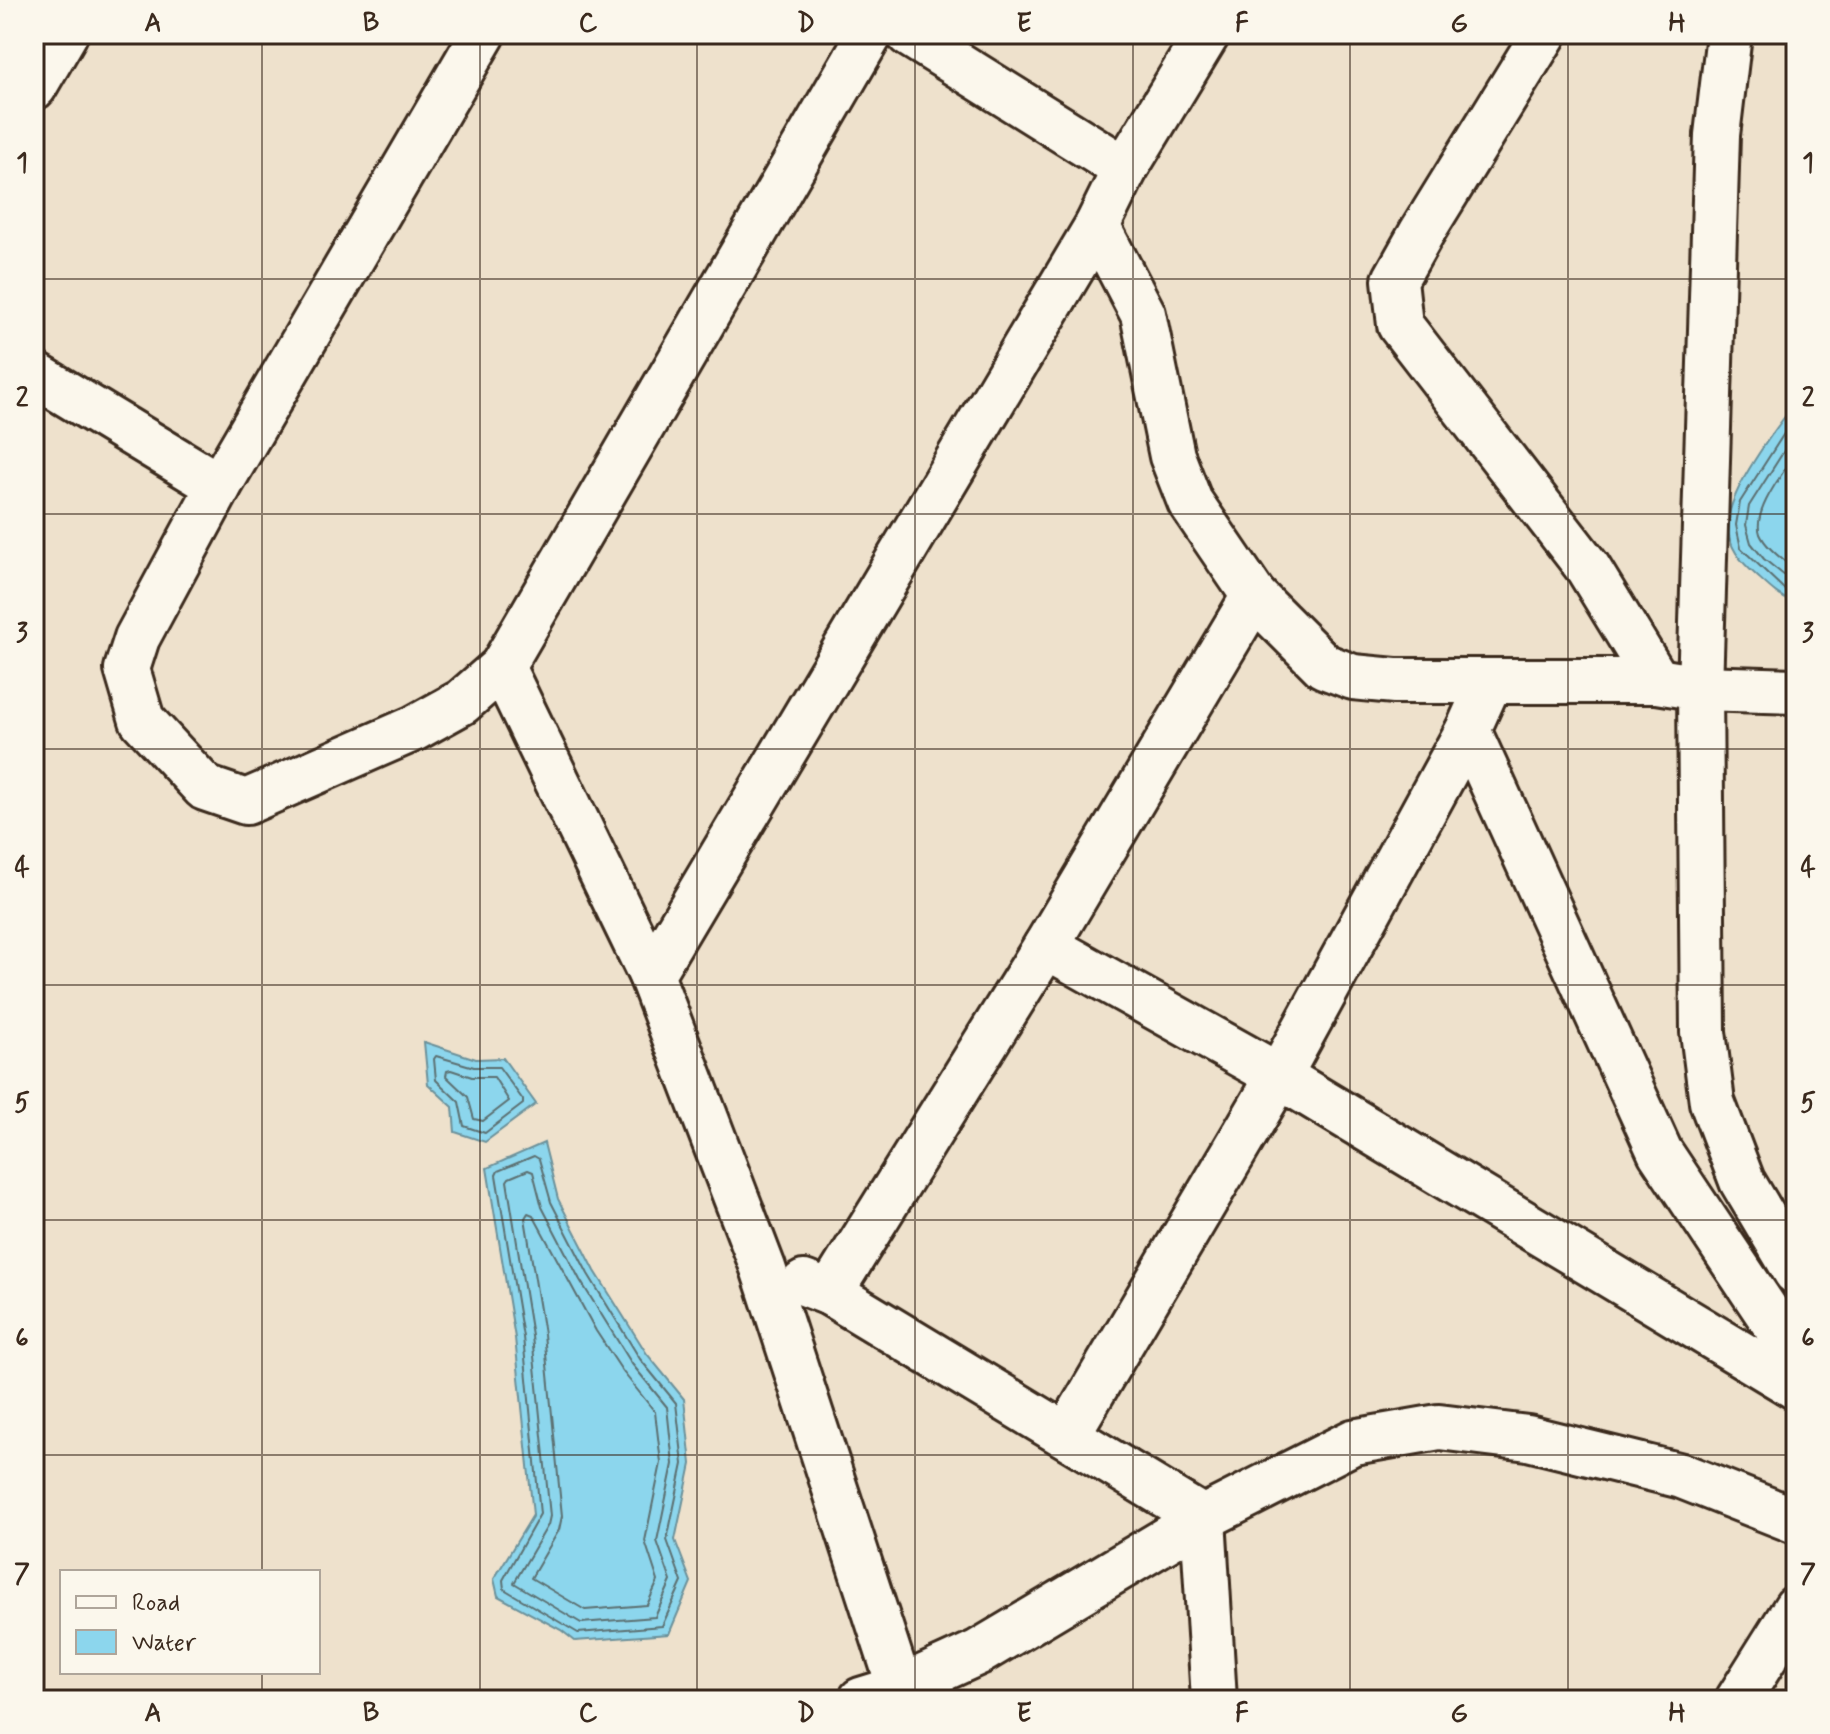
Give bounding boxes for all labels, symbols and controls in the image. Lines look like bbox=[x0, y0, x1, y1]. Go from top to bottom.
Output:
text: A bbox=[144, 7, 162, 41]
text: B bbox=[363, 7, 379, 41]
text: C bbox=[579, 7, 598, 41]
text: D bbox=[797, 7, 815, 41]
text: E bbox=[1016, 7, 1032, 41]
text: F bbox=[1235, 7, 1249, 41]
text: G bbox=[1450, 7, 1468, 41]
text: H bbox=[1669, 7, 1686, 41]
text: 1 bbox=[16, 147, 28, 181]
text: 1 bbox=[1802, 147, 1814, 181]
text: 2 bbox=[16, 382, 29, 416]
text: 2 bbox=[1802, 382, 1815, 416]
text: 3 bbox=[16, 617, 28, 651]
text: 3 bbox=[1802, 617, 1814, 651]
text: 4 bbox=[14, 852, 30, 886]
text: 4 bbox=[1800, 852, 1816, 886]
text: 5 bbox=[14, 1087, 30, 1121]
text: 5 bbox=[1800, 1087, 1816, 1121]
text: 6 bbox=[15, 1322, 29, 1356]
text: 6 bbox=[1801, 1322, 1815, 1356]
text: 7 bbox=[14, 1558, 30, 1592]
text: 7 bbox=[1800, 1558, 1816, 1592]
legend bbox=[60, 1570, 320, 1674]
text: Road bbox=[132, 1588, 180, 1619]
text: Water bbox=[132, 1628, 197, 1659]
text: A bbox=[144, 1697, 162, 1731]
text: B bbox=[363, 1697, 379, 1731]
text: C bbox=[579, 1697, 598, 1731]
text: D bbox=[797, 1697, 815, 1731]
text: E bbox=[1016, 1697, 1032, 1731]
text: F bbox=[1235, 1697, 1249, 1731]
text: G bbox=[1450, 1697, 1468, 1731]
text: H bbox=[1669, 1697, 1686, 1731]

